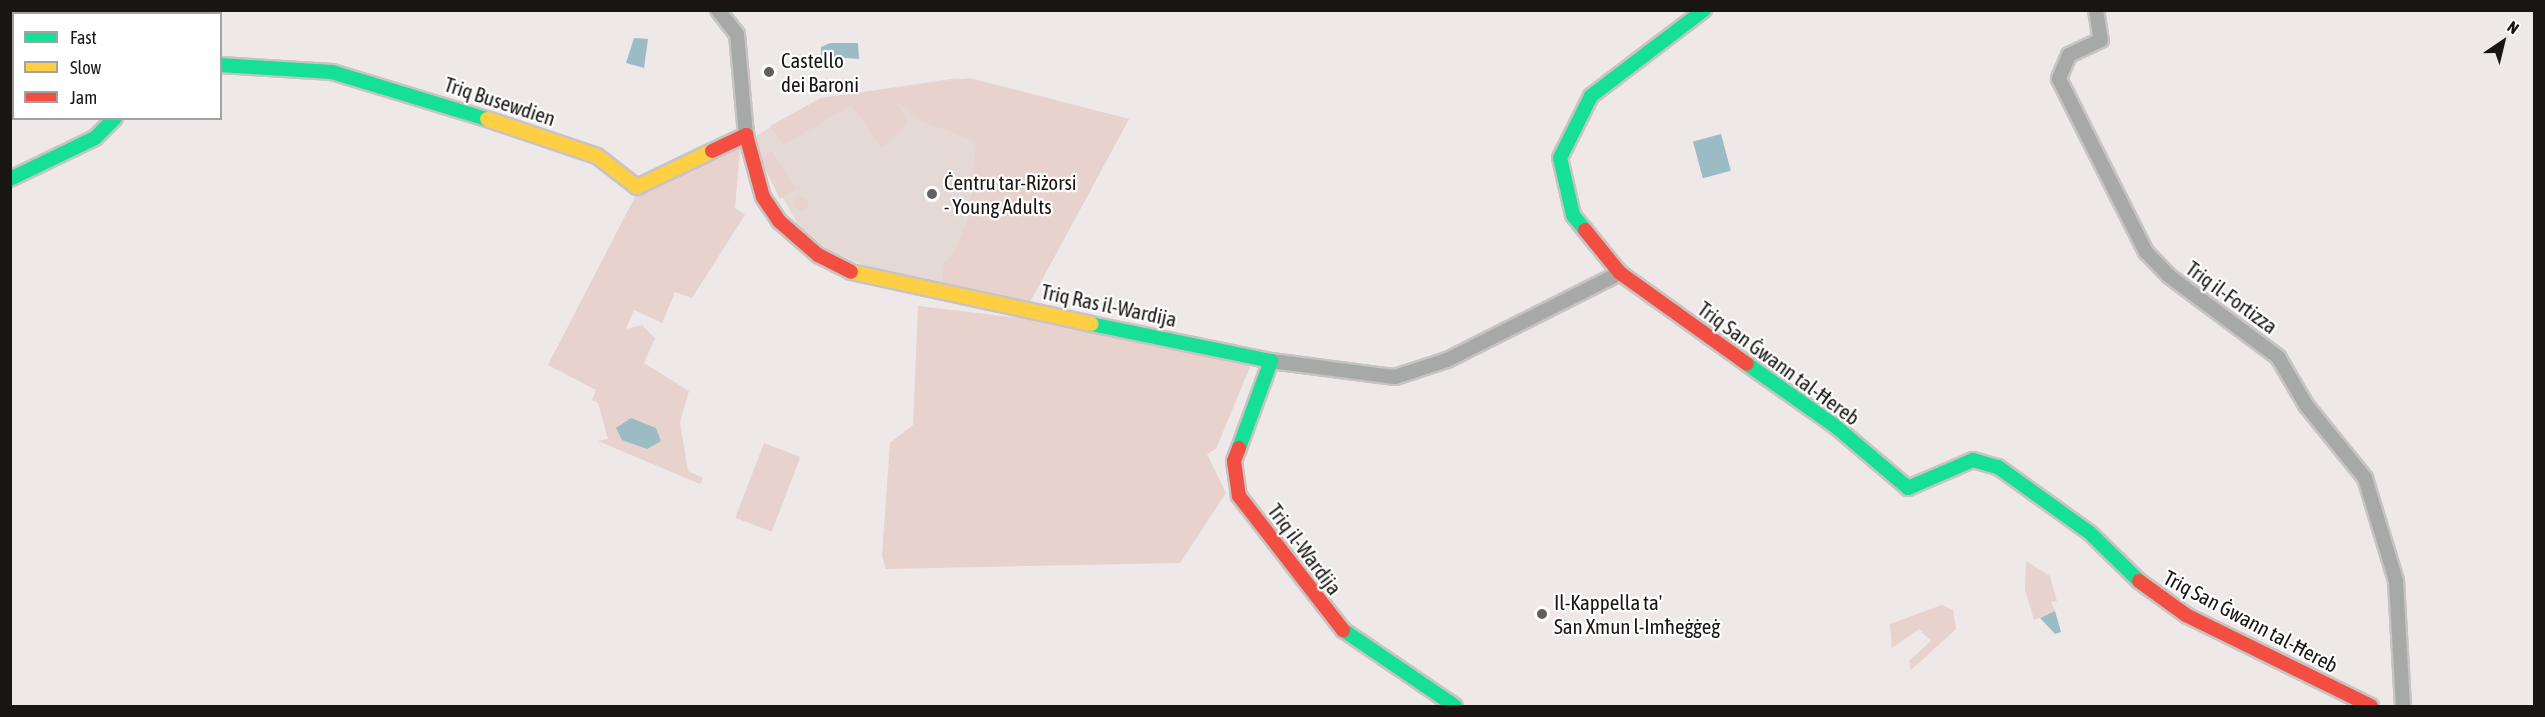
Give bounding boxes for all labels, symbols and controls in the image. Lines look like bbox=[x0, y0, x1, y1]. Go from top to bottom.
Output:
legend bbox=[12, 12, 222, 120]
north arrow bbox=[2473, 12, 2533, 72]
text: N bbox=[2504, 17, 2522, 37]
text: Fast bbox=[70, 27, 97, 48]
place label: Castello dei Baroni bbox=[781, 47, 859, 97]
text: Slow bbox=[70, 57, 101, 78]
marker: Castello dei Baroni bbox=[762, 65, 776, 79]
street label: Triq Busewdien bbox=[441, 71, 559, 131]
text: Jam bbox=[70, 87, 97, 108]
place label: Ċentru tar-Riżorsi - Young Adults bbox=[944, 169, 1077, 219]
marker: Ċentru tar-Riżorsi - Young Adults bbox=[925, 187, 939, 201]
street label: Triq il-Fortizza bbox=[2181, 255, 2283, 339]
street label: Triq Ras il-Wardija bbox=[1039, 278, 1179, 332]
street label: Triq San Ġwann tal-Ħereb bbox=[1693, 296, 1865, 430]
street label: Triq il-Wardija bbox=[1263, 499, 1347, 599]
street label: Triq San Ġwann tal-Ħereb bbox=[2159, 564, 2343, 678]
place label: Il-Kappella ta' San Xmun l-Imħeġġeġ bbox=[1554, 589, 1720, 639]
marker: Il-Kappella ta' San Xmun l-Imħeġġeġ bbox=[1535, 607, 1549, 621]

